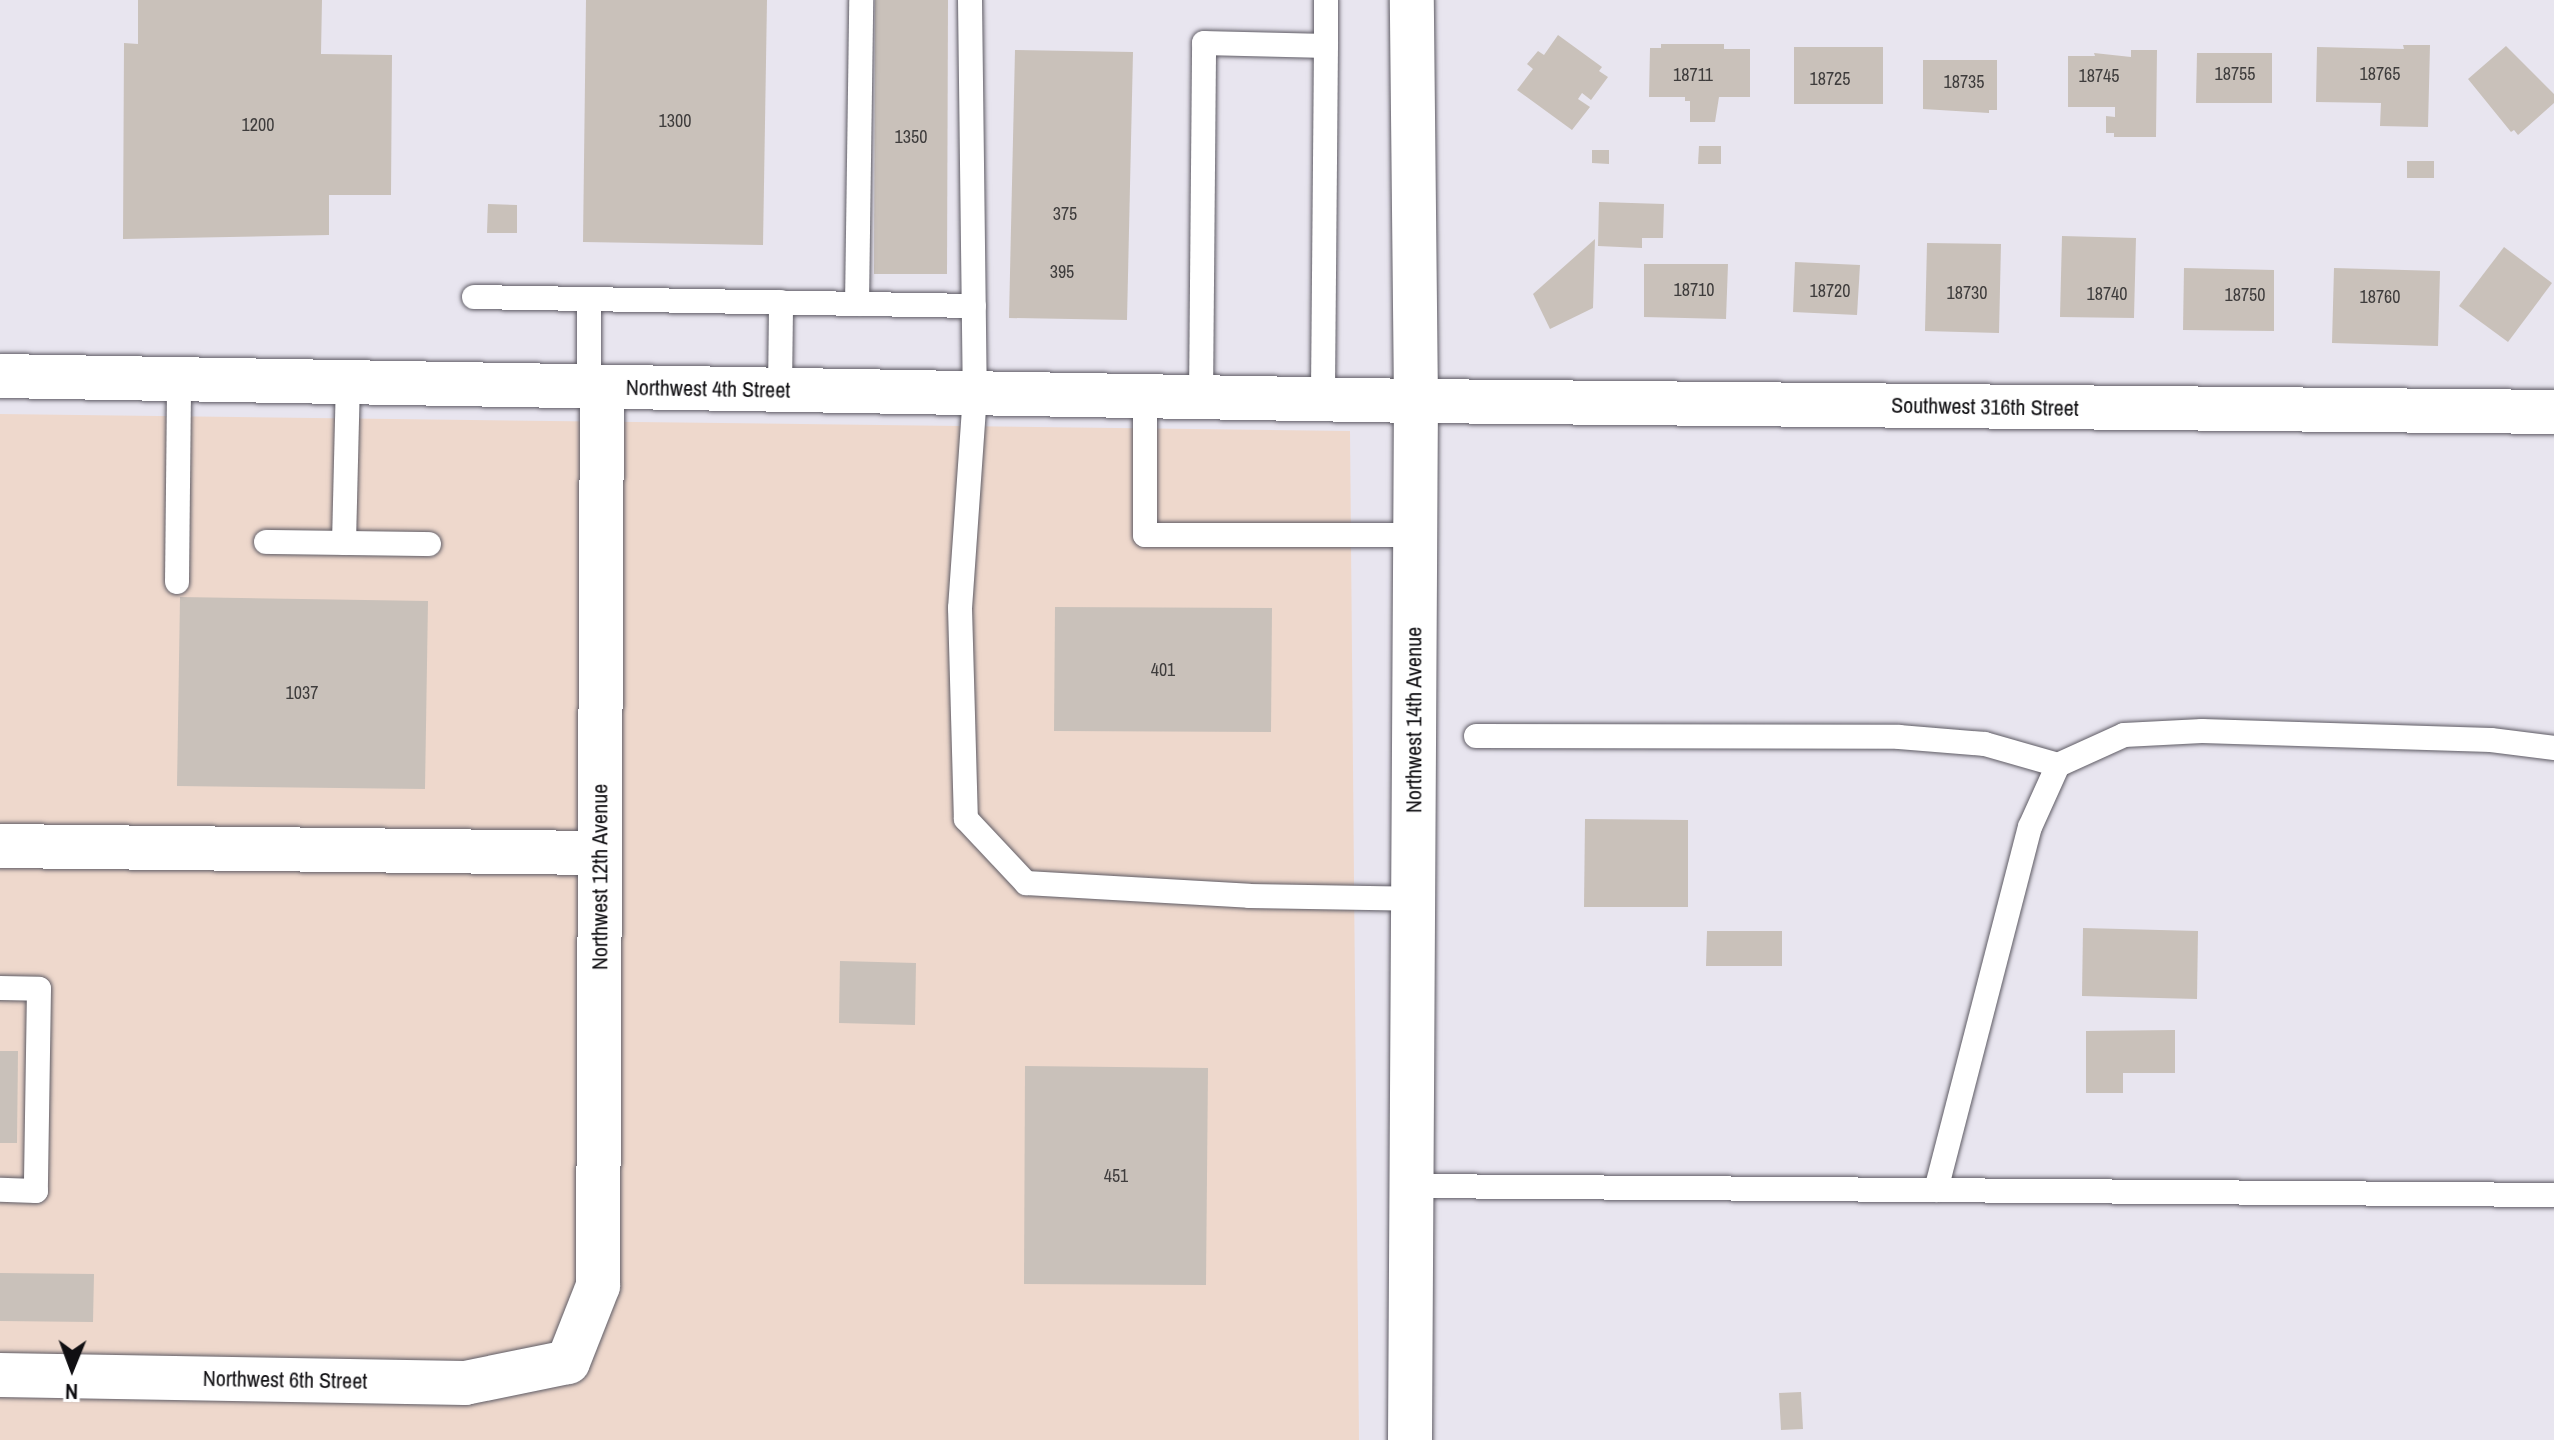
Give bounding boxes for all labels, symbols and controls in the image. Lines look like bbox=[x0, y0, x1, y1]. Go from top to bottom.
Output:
house number: 18755 bbox=[2214, 63, 2256, 85]
house number: 18765 bbox=[2359, 63, 2401, 85]
house number: 18711 bbox=[1673, 64, 1713, 86]
house number: 18745 bbox=[2078, 65, 2120, 87]
house number: 18725 bbox=[1809, 68, 1851, 90]
house number: 18735 bbox=[1943, 71, 1985, 93]
house number: 1300 bbox=[659, 110, 691, 132]
house number: 1200 bbox=[242, 114, 274, 136]
house number: 1350 bbox=[895, 126, 927, 148]
house number: 375 bbox=[1053, 203, 1077, 225]
house number: 395 bbox=[1050, 261, 1074, 283]
house number: 18710 bbox=[1673, 279, 1715, 301]
house number: 18720 bbox=[1809, 280, 1851, 302]
house number: 18730 bbox=[1946, 282, 1988, 304]
house number: 18740 bbox=[2086, 283, 2128, 305]
house number: 18750 bbox=[2224, 284, 2266, 306]
house number: 18760 bbox=[2359, 286, 2401, 308]
street label: Northwest 4th Street bbox=[626, 374, 790, 404]
street label: Southwest 316th Street bbox=[1891, 392, 2079, 422]
street label: Northwest 14th Avenue bbox=[1401, 626, 1427, 814]
house number: 401 bbox=[1151, 659, 1175, 681]
house number: 1037 bbox=[286, 682, 318, 704]
street label: Northwest 12th Avenue bbox=[587, 783, 613, 971]
house number: 451 bbox=[1104, 1165, 1128, 1187]
north arrow bbox=[32, 1328, 112, 1408]
street label: Northwest 6th Street bbox=[203, 1365, 367, 1395]
text: N bbox=[65, 1377, 78, 1407]

